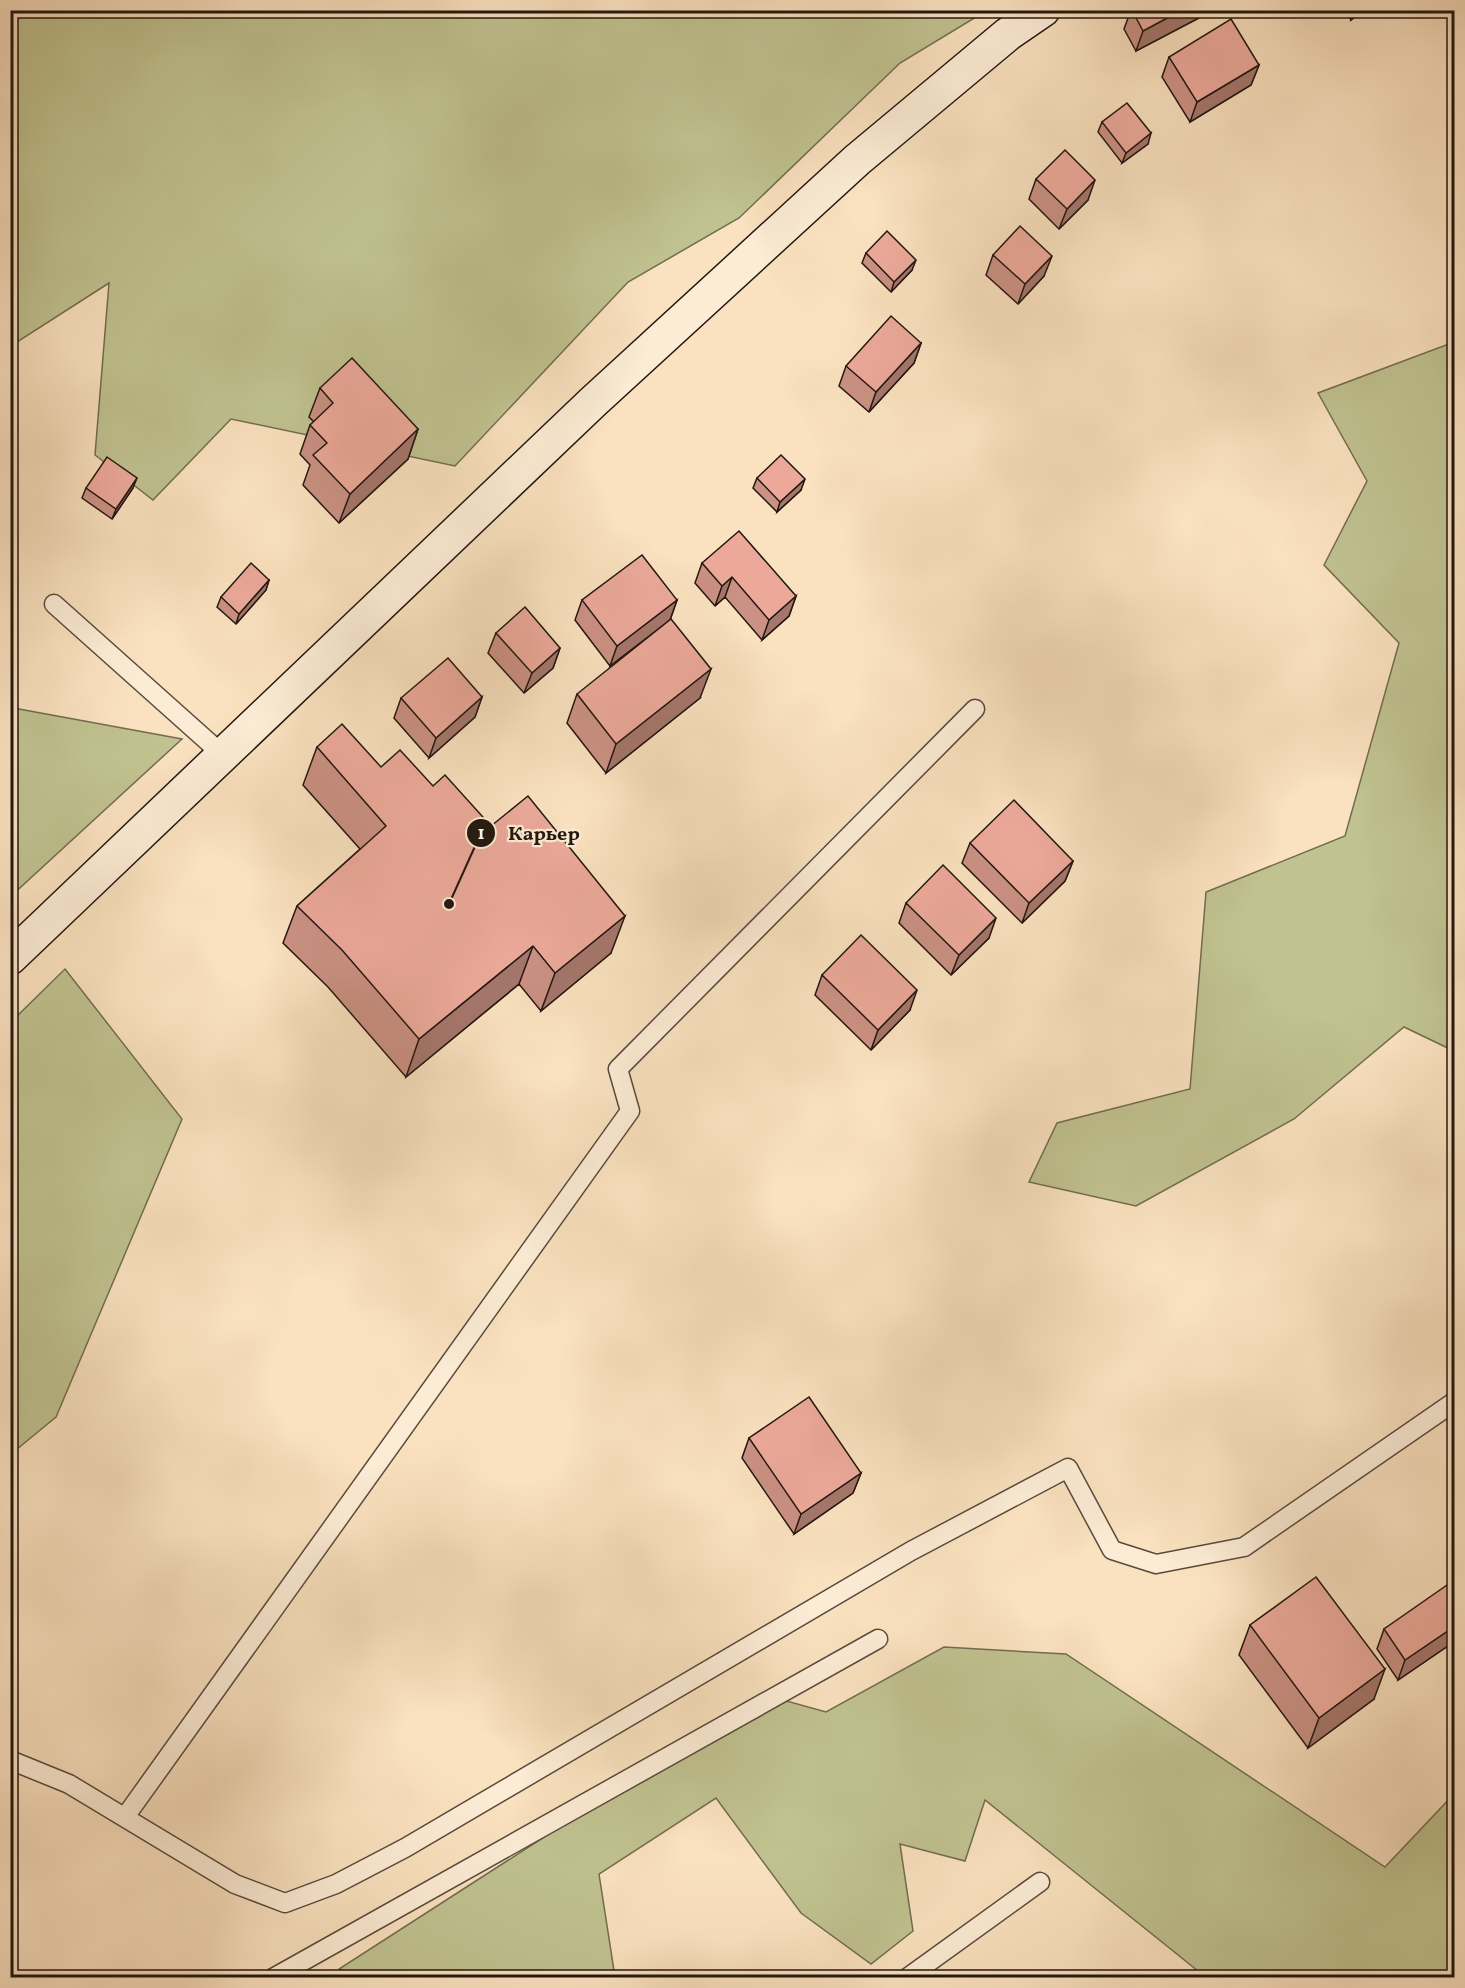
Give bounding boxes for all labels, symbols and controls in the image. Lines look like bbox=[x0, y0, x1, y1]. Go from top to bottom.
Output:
callout: Карьер bbox=[466, 814, 592, 852]
text: Карьер bbox=[508, 821, 580, 849]
text: 1 bbox=[477, 822, 485, 847]

